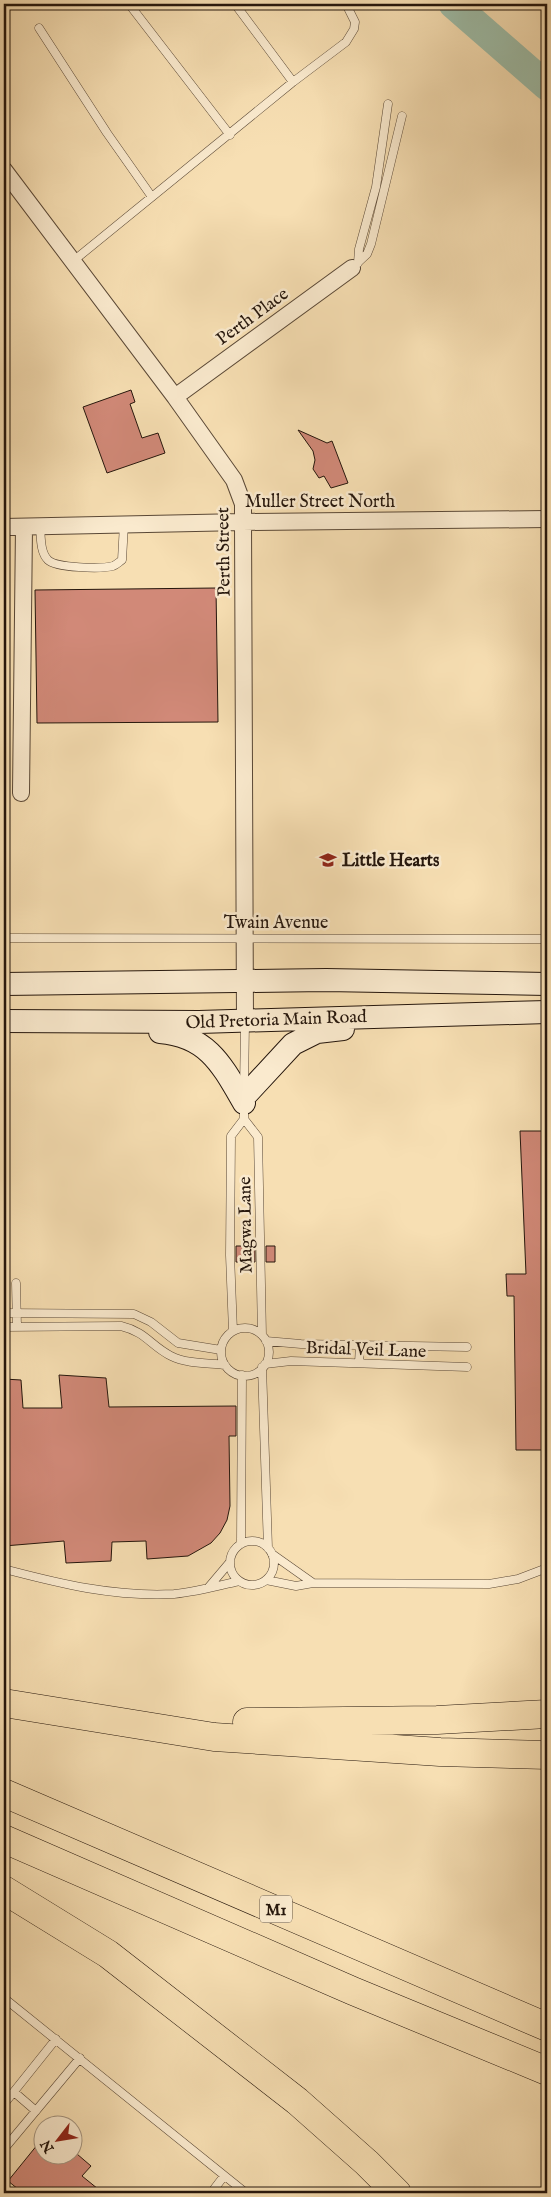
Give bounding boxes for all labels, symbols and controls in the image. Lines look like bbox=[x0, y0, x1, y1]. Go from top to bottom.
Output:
street label: Perth Place bbox=[212, 283, 294, 351]
street label: Muller Street North bbox=[245, 491, 396, 514]
street label: Perth Street bbox=[212, 507, 237, 597]
school or university icon: Little Hearts bbox=[318, 850, 338, 870]
place label: Little Hearts bbox=[342, 850, 440, 873]
street label: Twain Avenue bbox=[224, 912, 328, 935]
street label: Old Pretoria Main Road bbox=[185, 1006, 367, 1035]
street label: Magwa Lane bbox=[234, 1176, 259, 1274]
street label: Bridal Veil Lane bbox=[305, 1337, 427, 1364]
road number: M1 bbox=[260, 1896, 292, 1922]
north arrow bbox=[32, 2114, 82, 2164]
text: N bbox=[37, 2136, 59, 2157]

